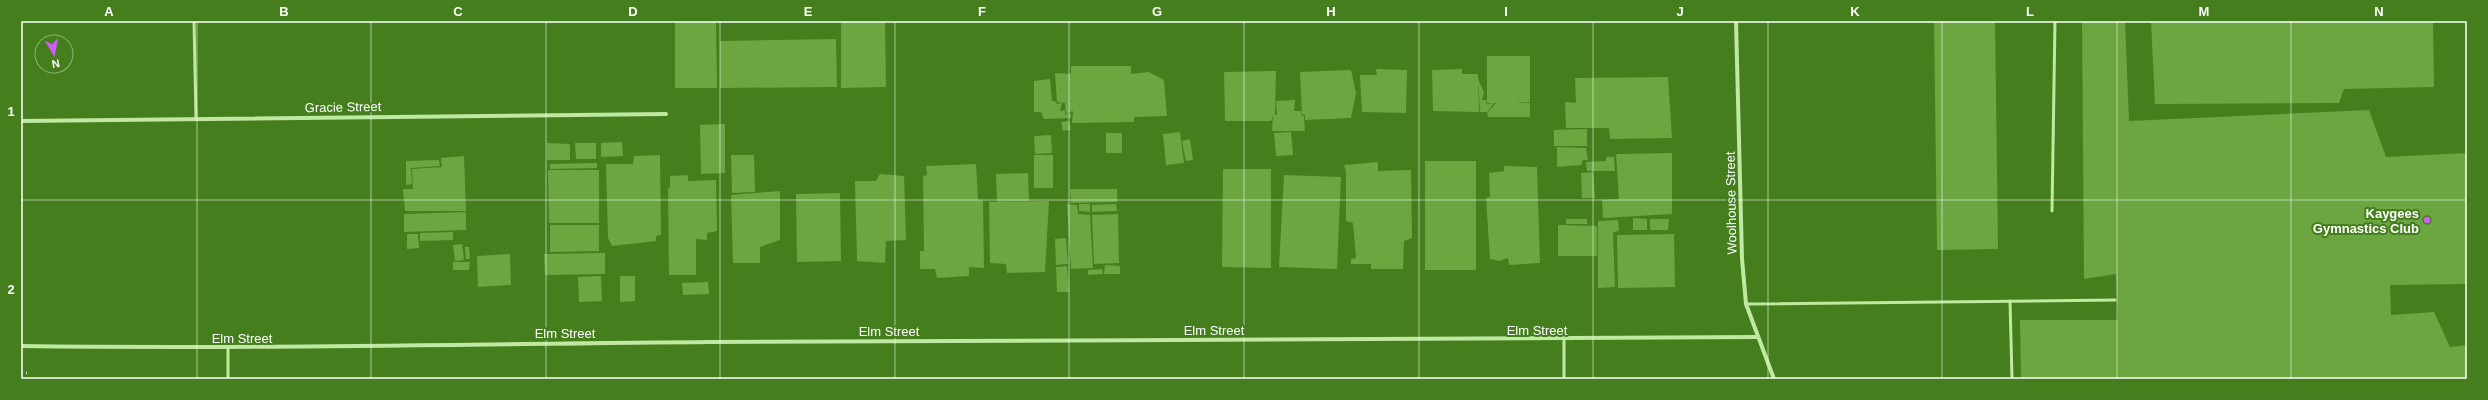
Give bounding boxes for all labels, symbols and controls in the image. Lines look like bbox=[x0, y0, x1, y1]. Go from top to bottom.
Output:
text: A bbox=[104, 4, 114, 19]
text: B bbox=[279, 4, 289, 19]
text: C bbox=[453, 4, 463, 19]
text: D bbox=[628, 4, 638, 19]
text: E bbox=[804, 4, 813, 19]
text: F bbox=[978, 4, 986, 19]
text: G bbox=[1152, 4, 1162, 19]
text: H bbox=[1326, 4, 1336, 19]
text: I bbox=[1504, 4, 1508, 19]
text: J bbox=[1676, 4, 1684, 19]
text: K bbox=[1850, 4, 1860, 19]
text: L bbox=[2026, 4, 2034, 19]
text: M bbox=[2199, 4, 2209, 19]
text: N bbox=[2374, 4, 2384, 19]
north arrow bbox=[34, 34, 74, 74]
text: N bbox=[51, 57, 61, 70]
street label: Gracie Street bbox=[305, 99, 382, 115]
text: 1 bbox=[7, 104, 15, 119]
street label: Woolhouse Street bbox=[1723, 151, 1739, 255]
place label: Kaygees Gymnastics Club bbox=[2313, 206, 2419, 236]
marker: Kaygees Gymnastics Club bbox=[2422, 215, 2432, 225]
text: 2 bbox=[7, 282, 15, 297]
street label: Elm Street bbox=[1184, 323, 1245, 338]
street label: Elm Street bbox=[1507, 323, 1568, 338]
street label: Elm Street bbox=[859, 324, 920, 339]
street label: Elm Street bbox=[535, 326, 596, 341]
street label: Elm Street bbox=[212, 331, 273, 346]

